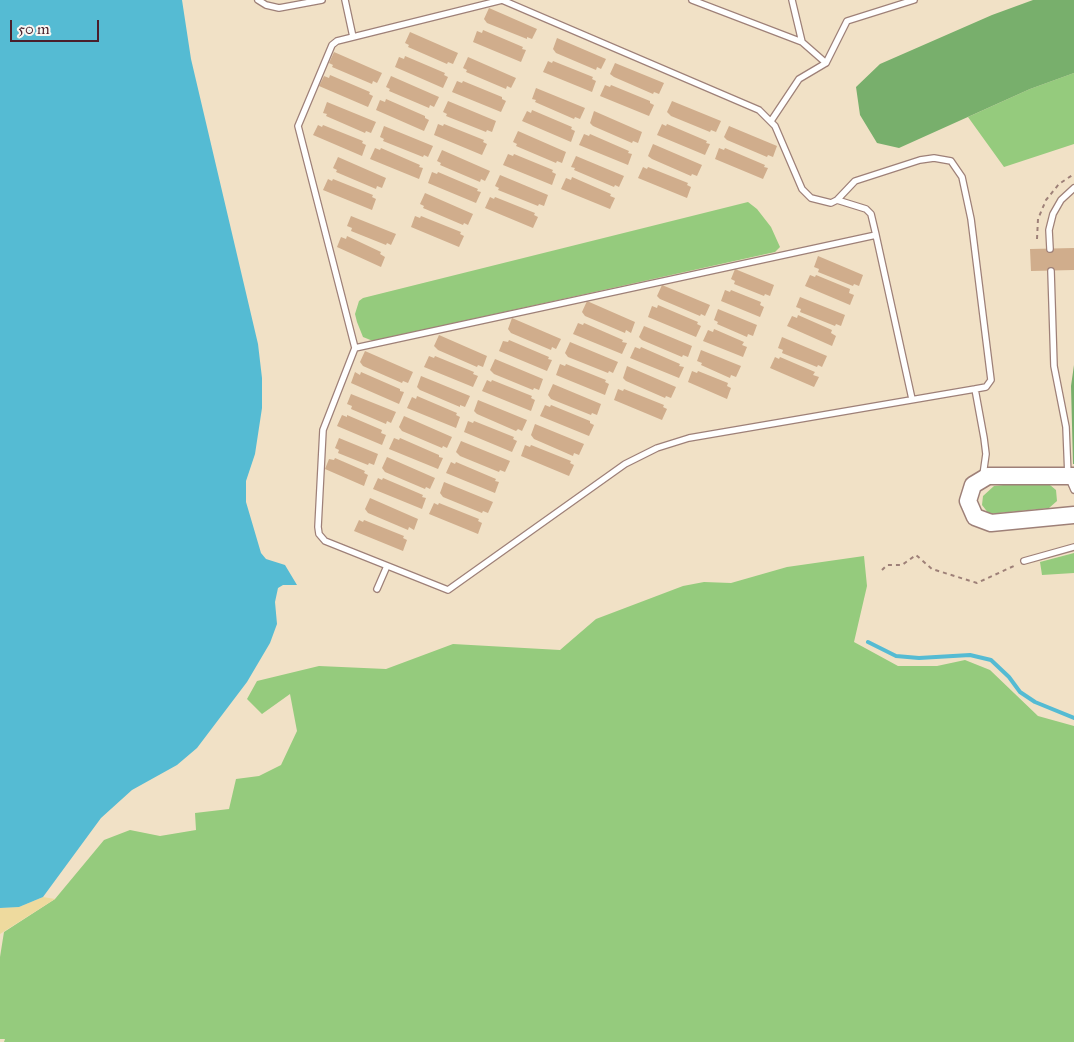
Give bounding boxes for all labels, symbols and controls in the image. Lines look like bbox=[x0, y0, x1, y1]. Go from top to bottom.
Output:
scale bar bbox=[12, 10, 101, 42]
text: 50 m bbox=[18, 20, 50, 38]

